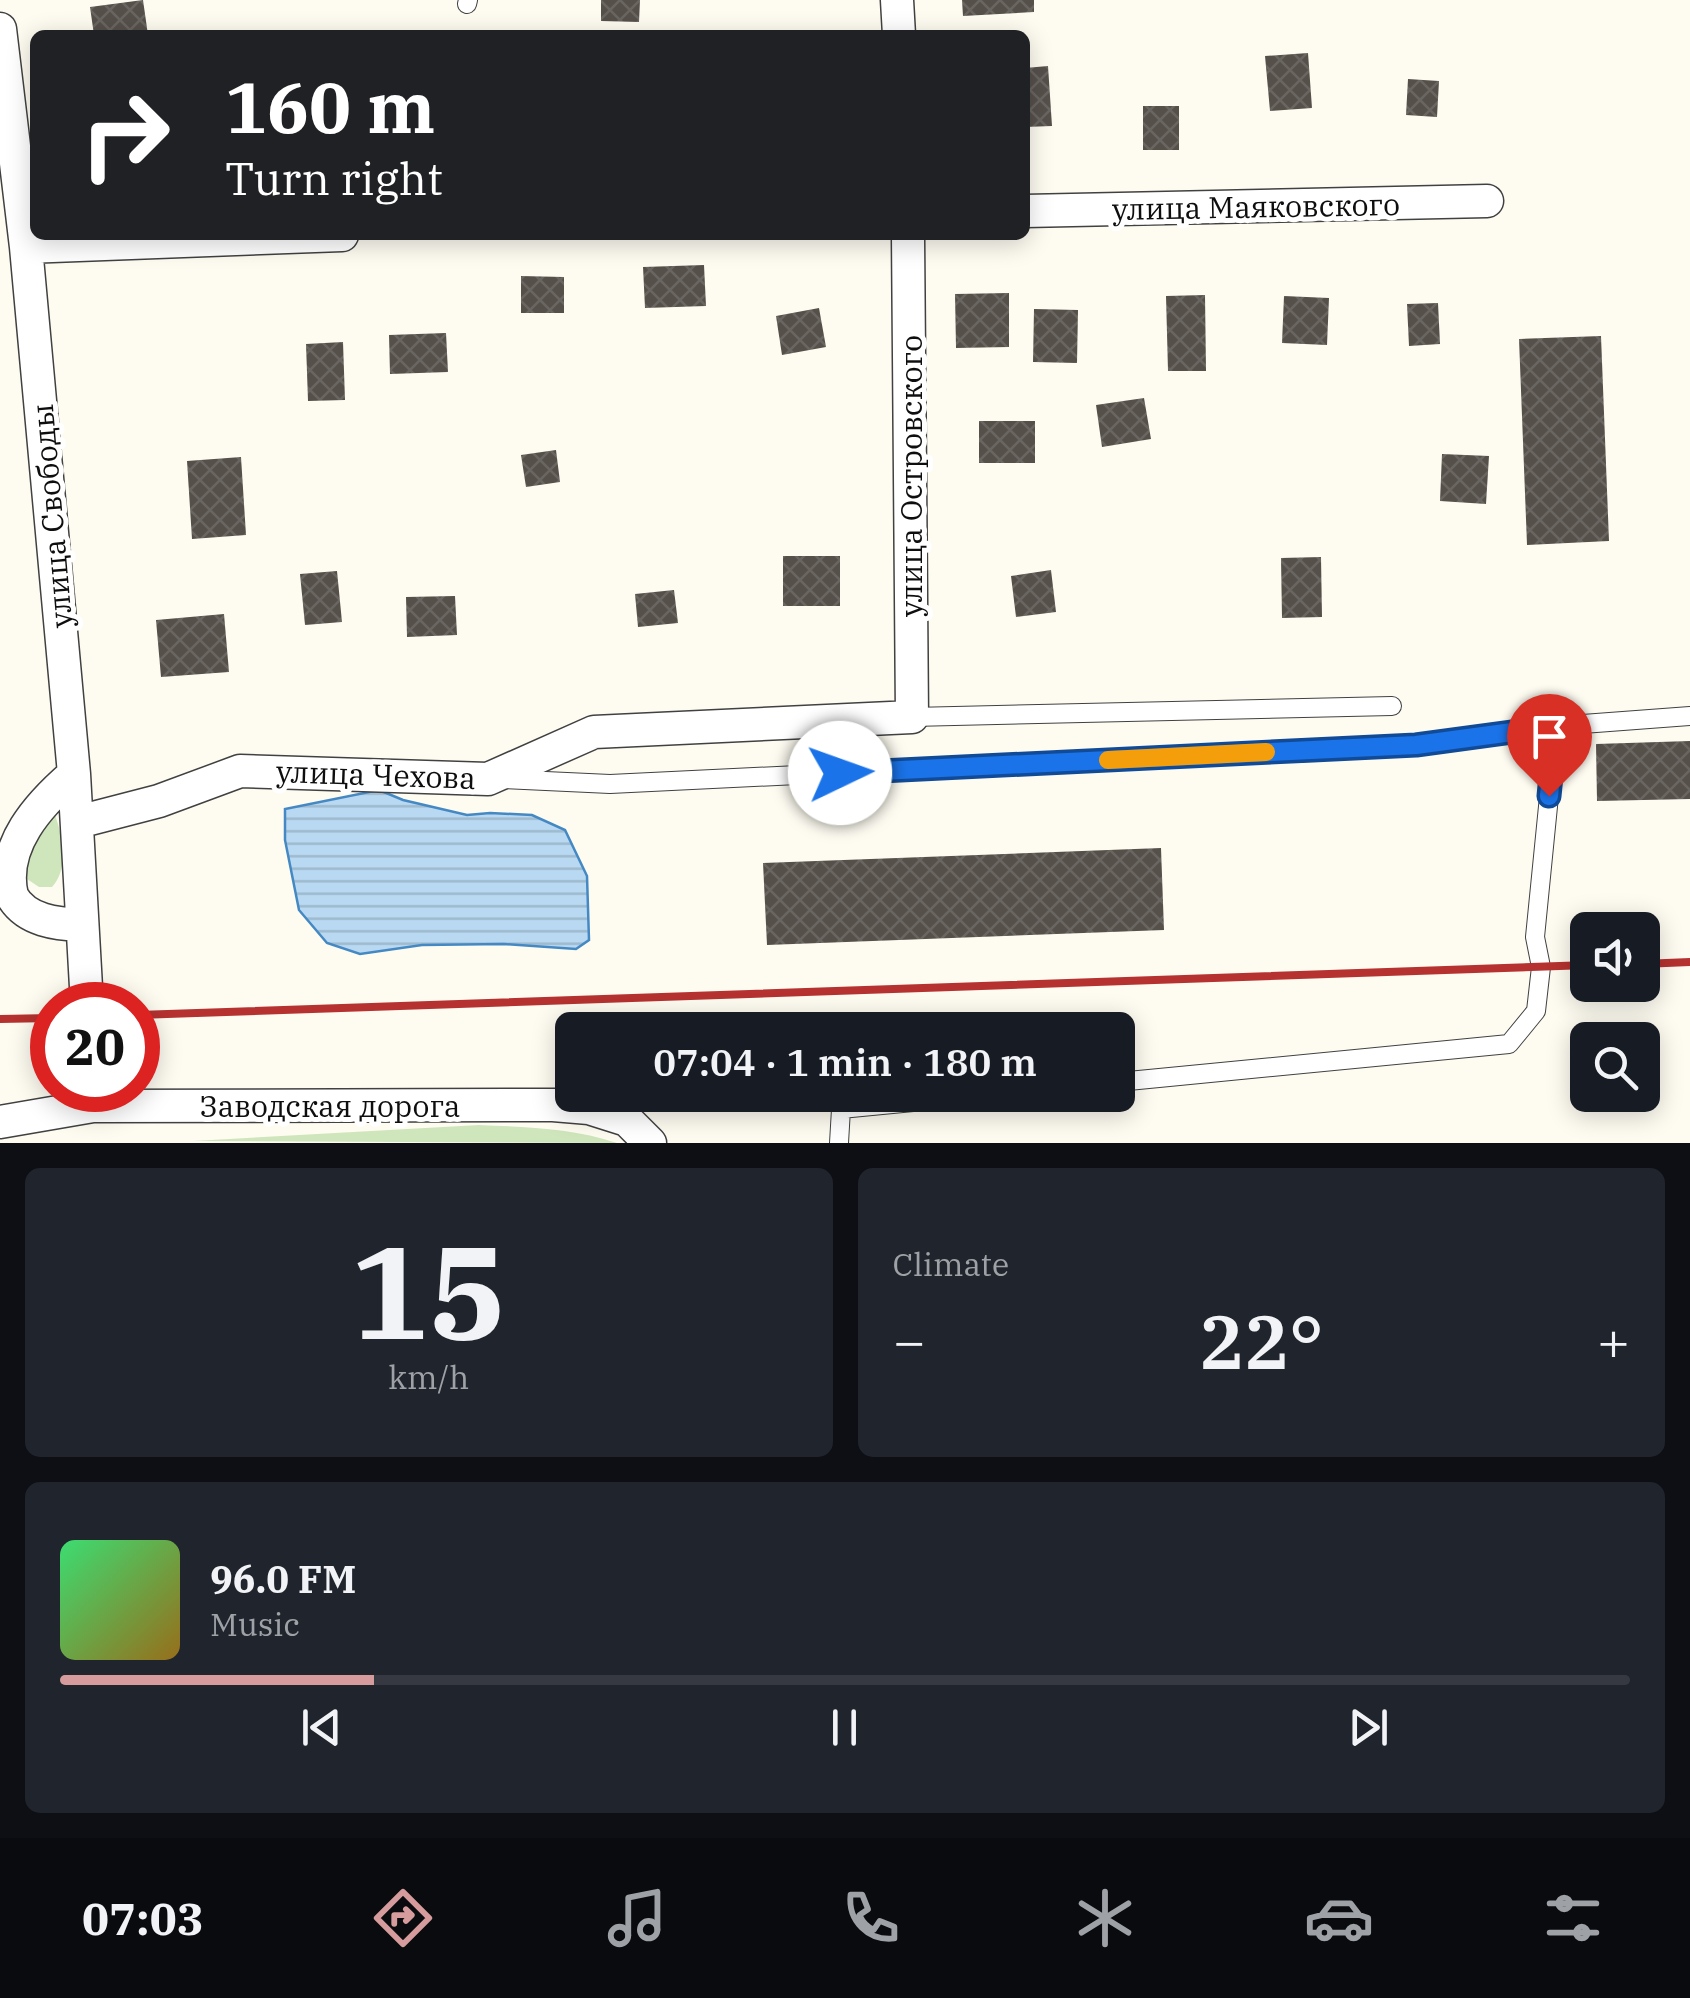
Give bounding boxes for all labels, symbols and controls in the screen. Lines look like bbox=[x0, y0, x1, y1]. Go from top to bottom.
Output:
text: 160 m bbox=[225, 61, 435, 152]
icon: right bbox=[60, 70, 190, 200]
text: Turn right bbox=[225, 149, 443, 207]
street label: улица Маяковского bbox=[1112, 184, 1400, 228]
street label: улица Островского bbox=[891, 335, 930, 617]
street label: улица Свободы bbox=[22, 402, 80, 630]
pin bbox=[1507, 694, 1592, 797]
icon: arrive bbox=[1522, 709, 1577, 764]
position arrow bbox=[788, 721, 892, 825]
street label: улица Чехова bbox=[276, 751, 476, 797]
map controls bbox=[1570, 912, 1660, 1112]
button: sound bbox=[1570, 912, 1660, 1002]
speed limit sign: 20 bbox=[30, 982, 160, 1112]
button: search bbox=[1570, 1022, 1660, 1112]
text: 07:04 · 1 min · 180 m bbox=[653, 1037, 1037, 1086]
street label: Заводская дорога bbox=[200, 1086, 460, 1125]
text: 15 bbox=[351, 1206, 507, 1375]
text: Climate bbox=[893, 1243, 1009, 1285]
text: 22° bbox=[1199, 1292, 1324, 1390]
text: − bbox=[893, 1305, 926, 1376]
text: + bbox=[1597, 1305, 1630, 1376]
text: km/h bbox=[388, 1356, 469, 1398]
text: 96.0 FM bbox=[210, 1554, 356, 1603]
text: Music bbox=[210, 1603, 300, 1645]
icon: previous bbox=[294, 1700, 349, 1755]
icon: pause bbox=[817, 1700, 872, 1755]
icon: next bbox=[1341, 1700, 1396, 1755]
icon: directions bbox=[368, 1883, 438, 1953]
icon: music bbox=[602, 1883, 672, 1953]
icon: phone bbox=[836, 1883, 906, 1953]
icon: climate bbox=[1070, 1883, 1140, 1953]
icon: car bbox=[1304, 1883, 1374, 1953]
icon: filters bbox=[1538, 1883, 1608, 1953]
text: 07:03 bbox=[82, 1889, 204, 1947]

